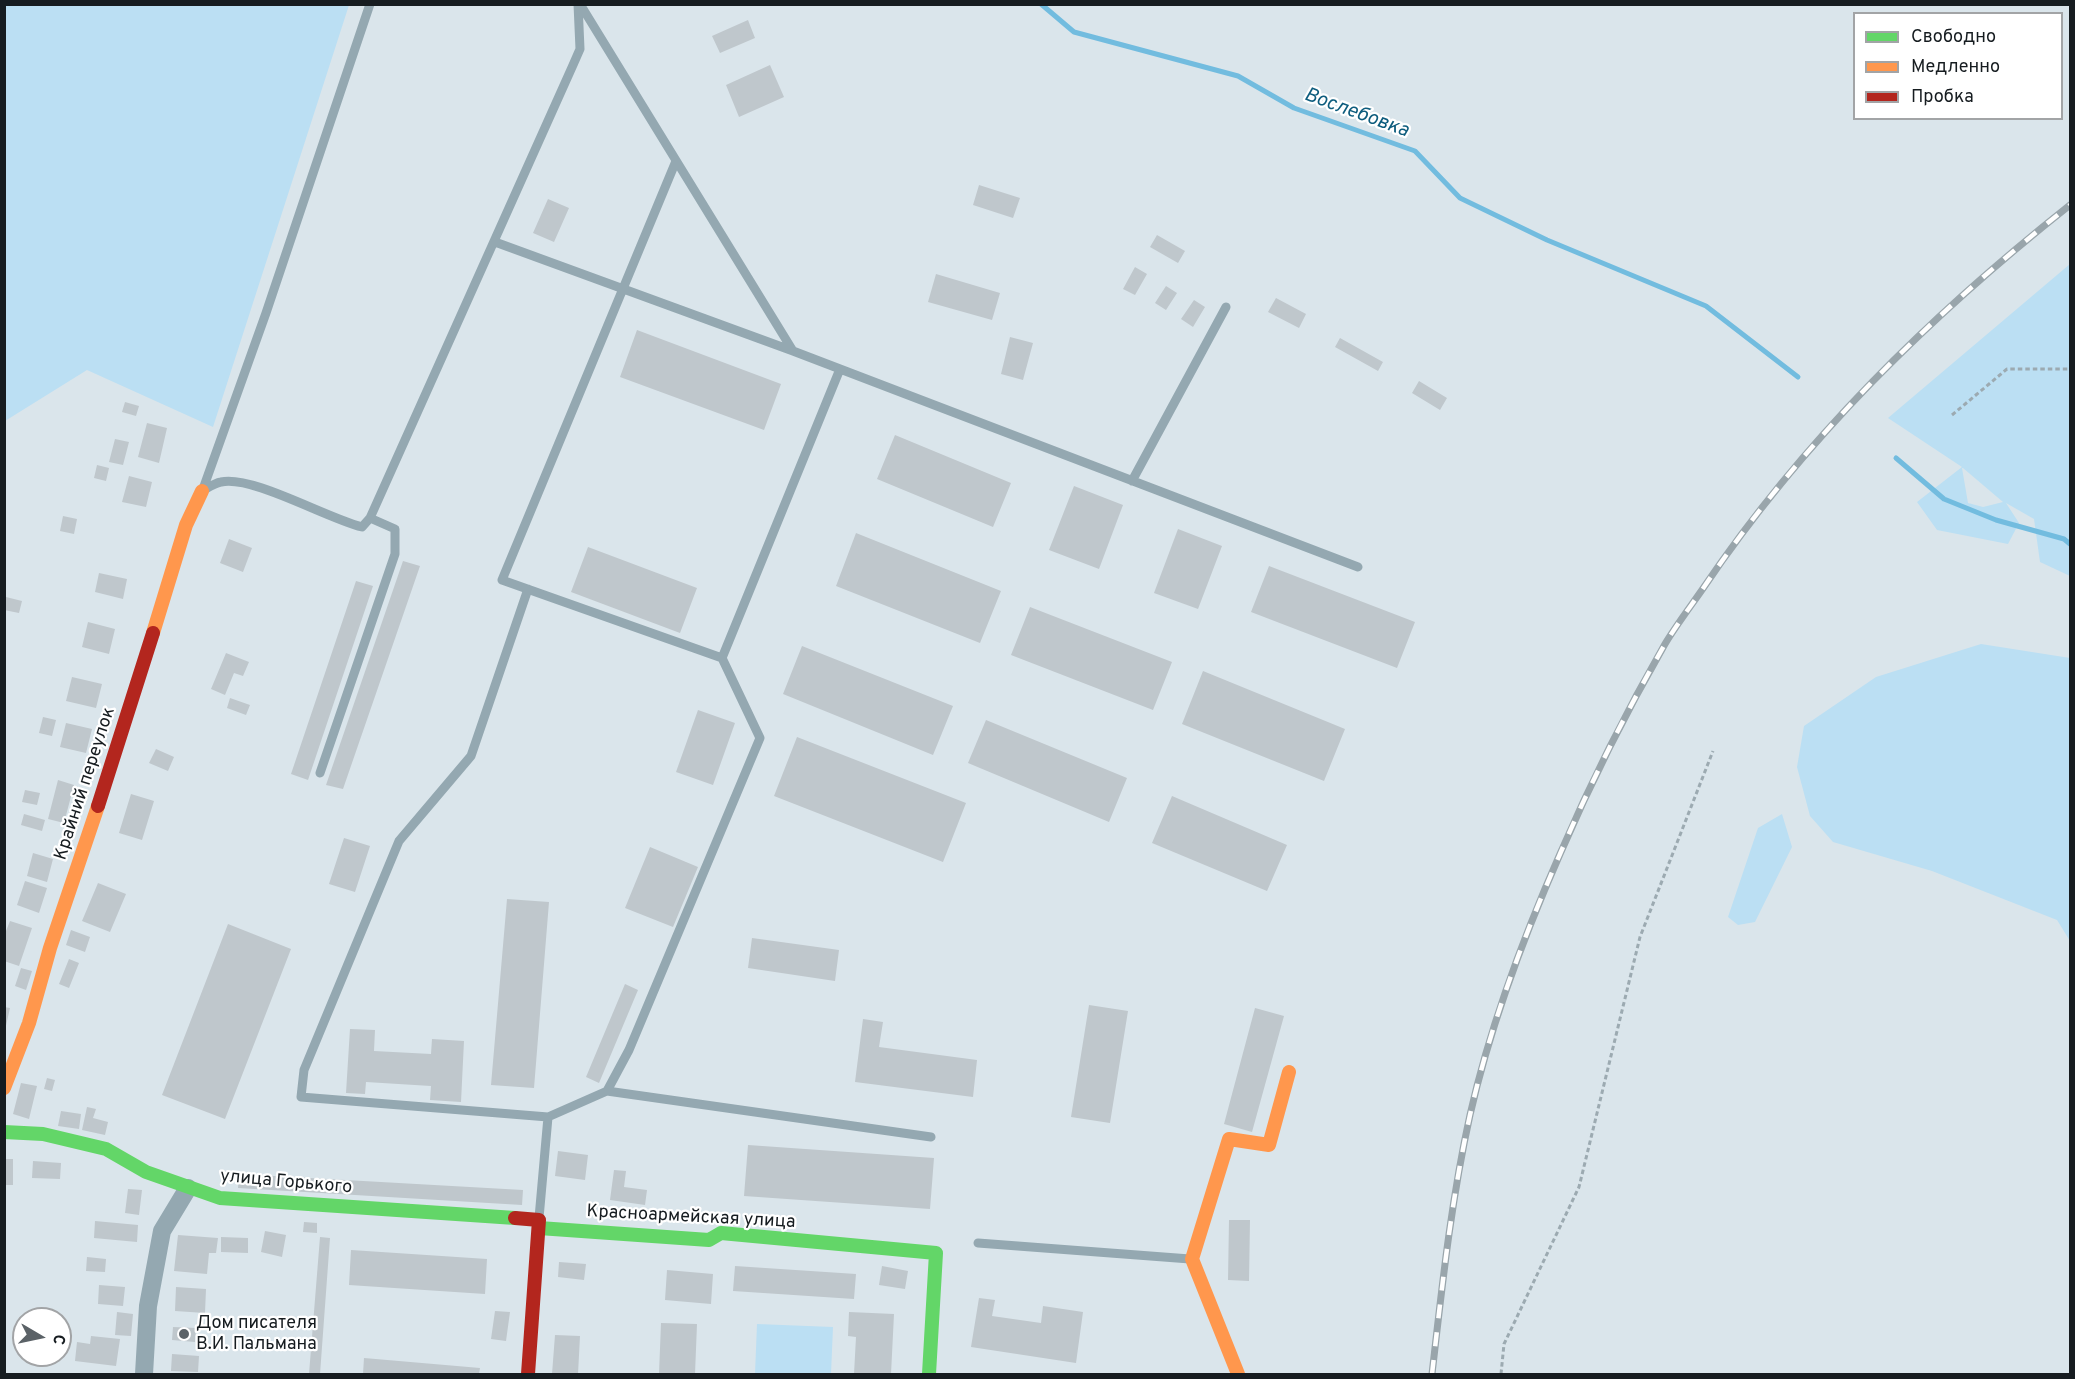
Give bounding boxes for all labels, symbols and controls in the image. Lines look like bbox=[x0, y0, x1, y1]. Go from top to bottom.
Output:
legend bbox=[1853, 12, 2063, 120]
text: Свободно bbox=[1911, 26, 1996, 49]
text: Медленно bbox=[1911, 56, 2000, 79]
water label: Вослебовка bbox=[1300, 84, 1412, 144]
text: Пробка bbox=[1911, 86, 1974, 109]
street label: Крайний переулок bbox=[51, 705, 121, 863]
street label: улица Горького bbox=[219, 1166, 353, 1200]
street label: Красноармейская улица bbox=[586, 1202, 796, 1234]
north arrow bbox=[12, 1307, 72, 1367]
place label: Дом писателя В.И. Пальмана bbox=[196, 1313, 317, 1356]
marker: Дом писателя В.И. Пальмана bbox=[177, 1327, 191, 1341]
text: С bbox=[47, 1333, 68, 1346]

